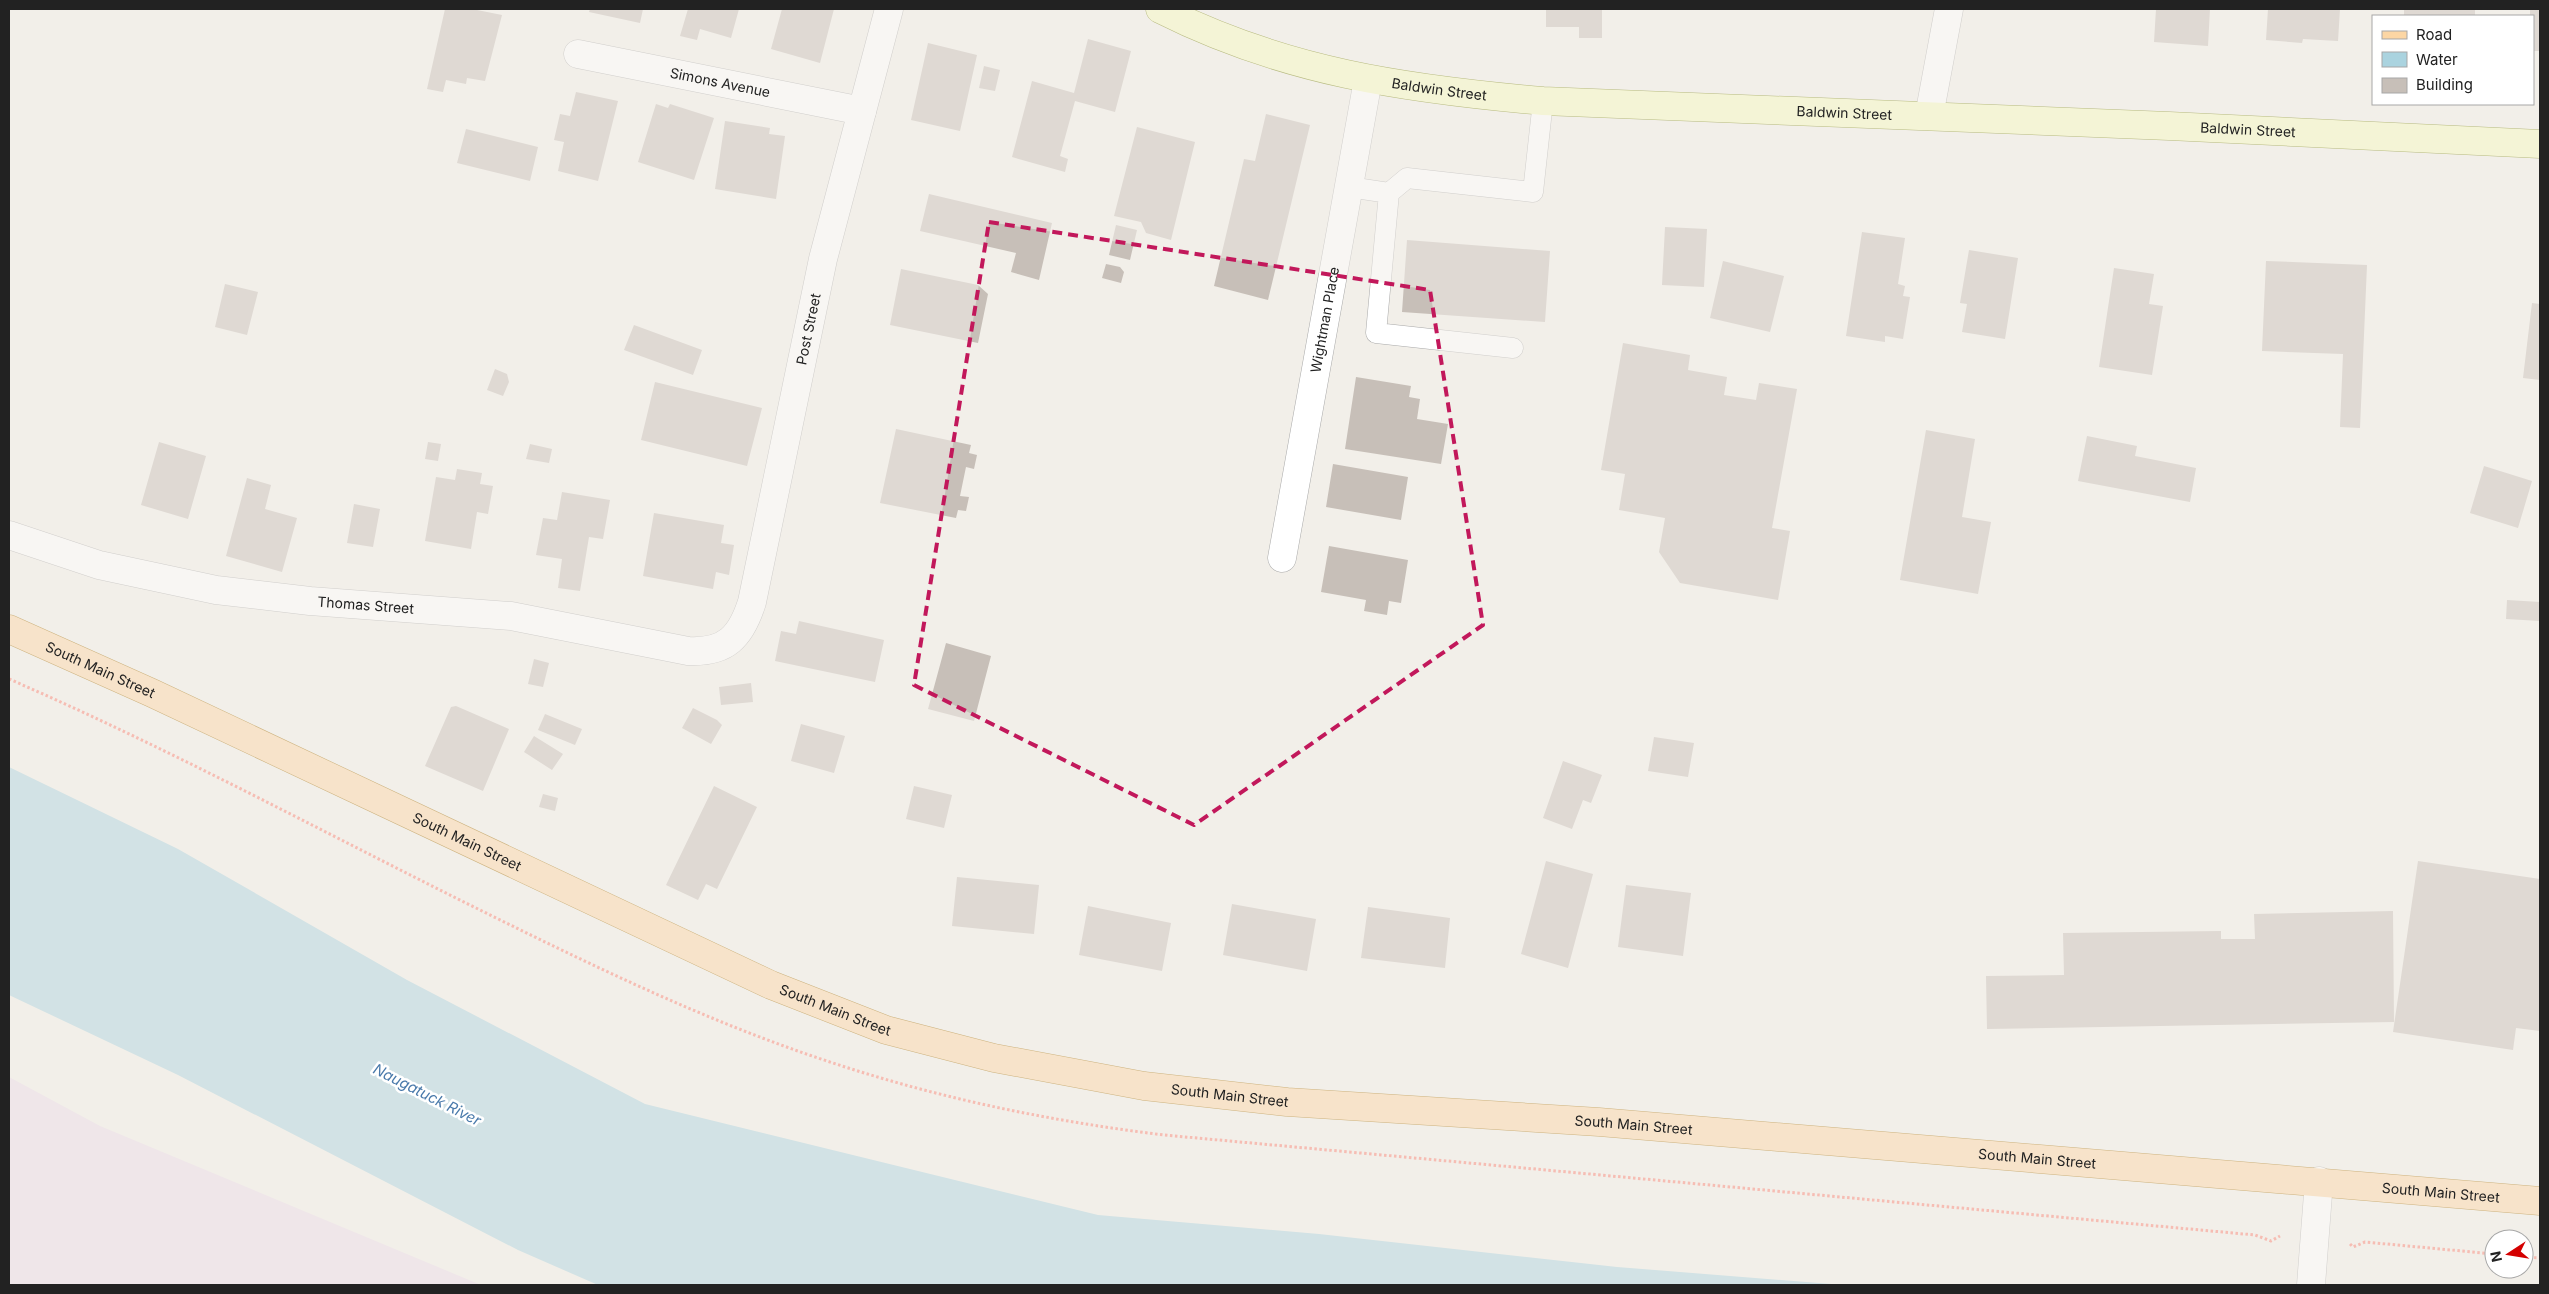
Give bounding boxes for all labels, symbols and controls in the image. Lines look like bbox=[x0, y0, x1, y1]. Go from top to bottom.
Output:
legend bbox=[2372, 15, 2534, 105]
text: Road bbox=[2416, 25, 2452, 44]
text: Water bbox=[2416, 50, 2458, 69]
street label: Simons Avenue bbox=[669, 64, 772, 100]
street label: Baldwin Street bbox=[1390, 74, 1488, 104]
text: Building bbox=[2416, 75, 2473, 94]
street label: Baldwin Street bbox=[1796, 102, 1893, 123]
street label: Baldwin Street bbox=[2200, 119, 2297, 140]
street label: Wightman Place bbox=[1306, 265, 1342, 374]
street label: Post Street bbox=[792, 291, 824, 366]
street label: Thomas Street bbox=[317, 593, 415, 617]
street label: South Main Street bbox=[43, 637, 158, 701]
street label: South Main Street bbox=[410, 808, 525, 874]
street label: South Main Street bbox=[777, 980, 893, 1039]
water label: Naugatuck River bbox=[370, 1059, 485, 1130]
street label: South Main Street bbox=[1170, 1080, 1290, 1110]
street label: South Main Street bbox=[1574, 1111, 1694, 1138]
street label: South Main Street bbox=[1978, 1145, 2097, 1172]
street label: South Main Street bbox=[2381, 1179, 2501, 1206]
north arrow bbox=[2484, 1229, 2534, 1279]
text: N bbox=[2486, 1250, 2505, 1264]

